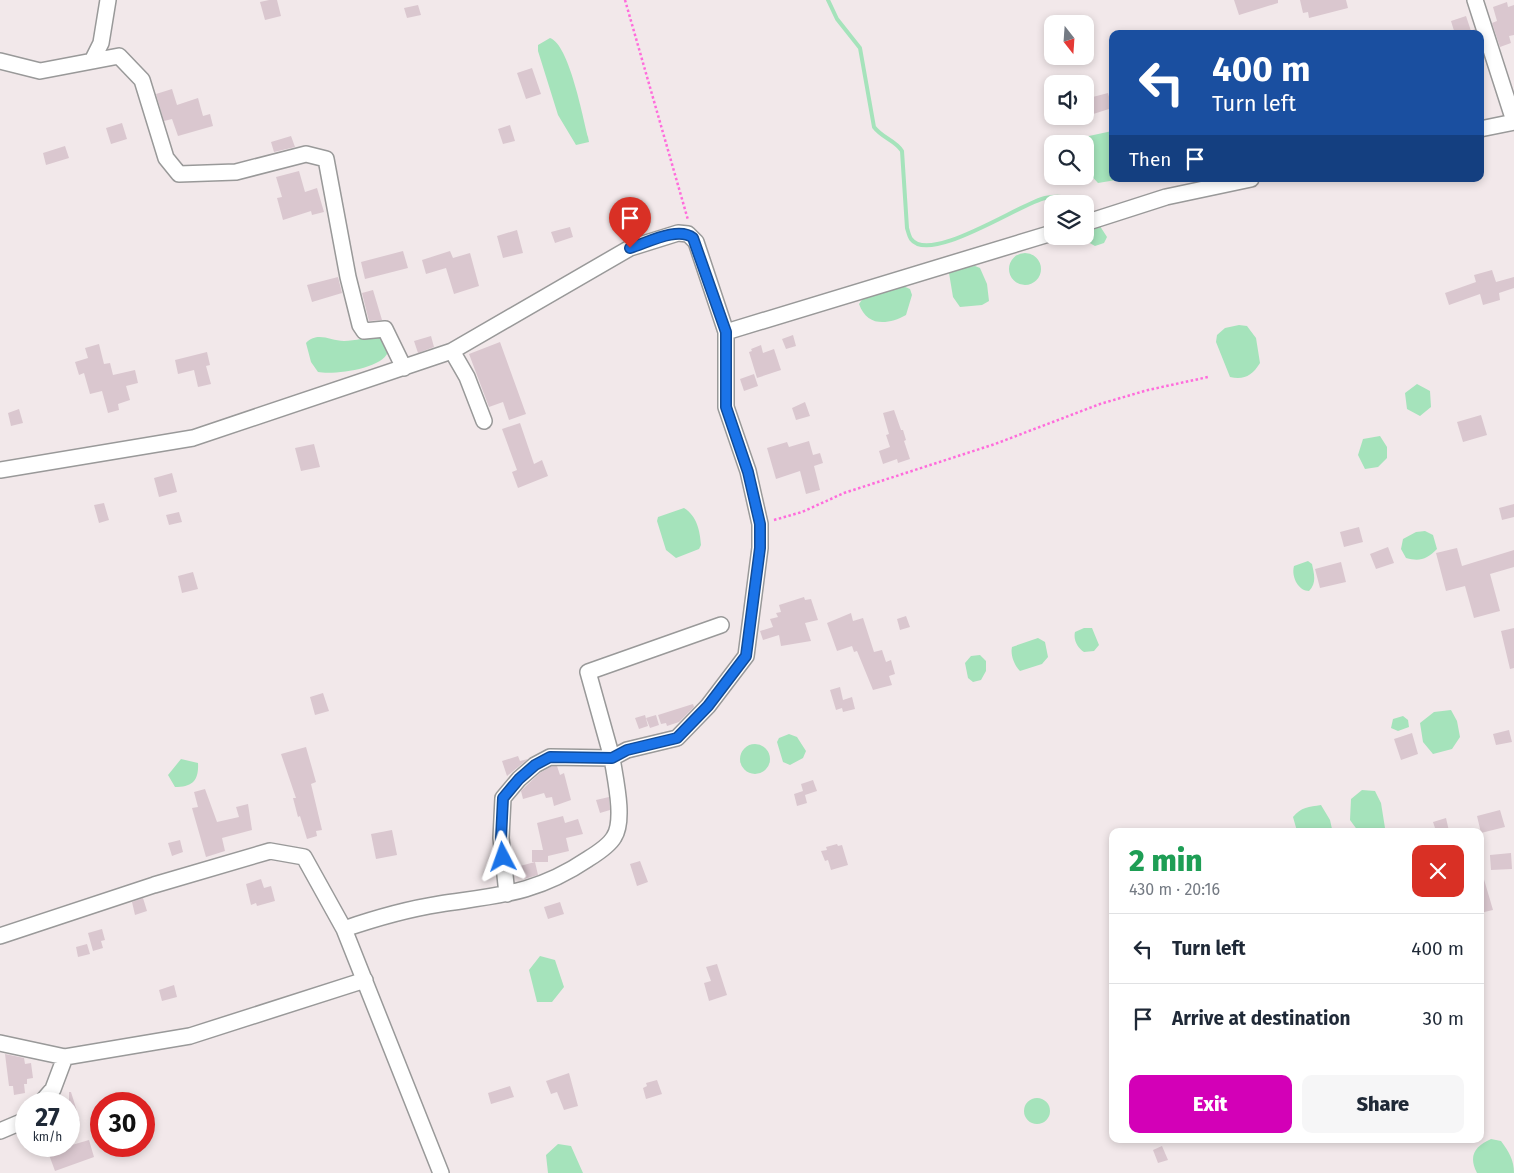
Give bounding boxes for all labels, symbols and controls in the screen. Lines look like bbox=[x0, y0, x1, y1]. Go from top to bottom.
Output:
north arrow bbox=[1044, 15, 1094, 65]
map controls bbox=[1044, 15, 1094, 245]
text: 400 m bbox=[1212, 48, 1311, 90]
icon: left bbox=[1129, 50, 1194, 115]
button: sound bbox=[1044, 75, 1094, 125]
text: Turn left bbox=[1212, 90, 1296, 117]
button: search bbox=[1044, 135, 1094, 185]
icon: arrive bbox=[1181, 145, 1209, 173]
text: Then bbox=[1129, 148, 1171, 171]
button: layers bbox=[1044, 195, 1094, 245]
pin bbox=[609, 197, 651, 248]
icon: arrive bbox=[616, 204, 644, 232]
position arrow bbox=[476, 830, 528, 882]
text: 2 min bbox=[1129, 843, 1202, 879]
button: close bbox=[1412, 845, 1464, 897]
text: 430 m · 20:16 bbox=[1129, 880, 1220, 899]
icon: left bbox=[1129, 935, 1157, 963]
text: Turn left bbox=[1172, 937, 1246, 960]
text: 400 m bbox=[1411, 937, 1464, 960]
icon: arrive bbox=[1129, 1005, 1157, 1033]
text: Arrive at destination bbox=[1172, 1007, 1351, 1030]
text: 30 m bbox=[1423, 1007, 1464, 1030]
button: Exit bbox=[1129, 1075, 1292, 1133]
button: Share bbox=[1302, 1075, 1464, 1133]
speed limit sign: 30 bbox=[90, 1092, 155, 1157]
text: 27 bbox=[35, 1103, 60, 1133]
text: km/h bbox=[33, 1130, 62, 1144]

